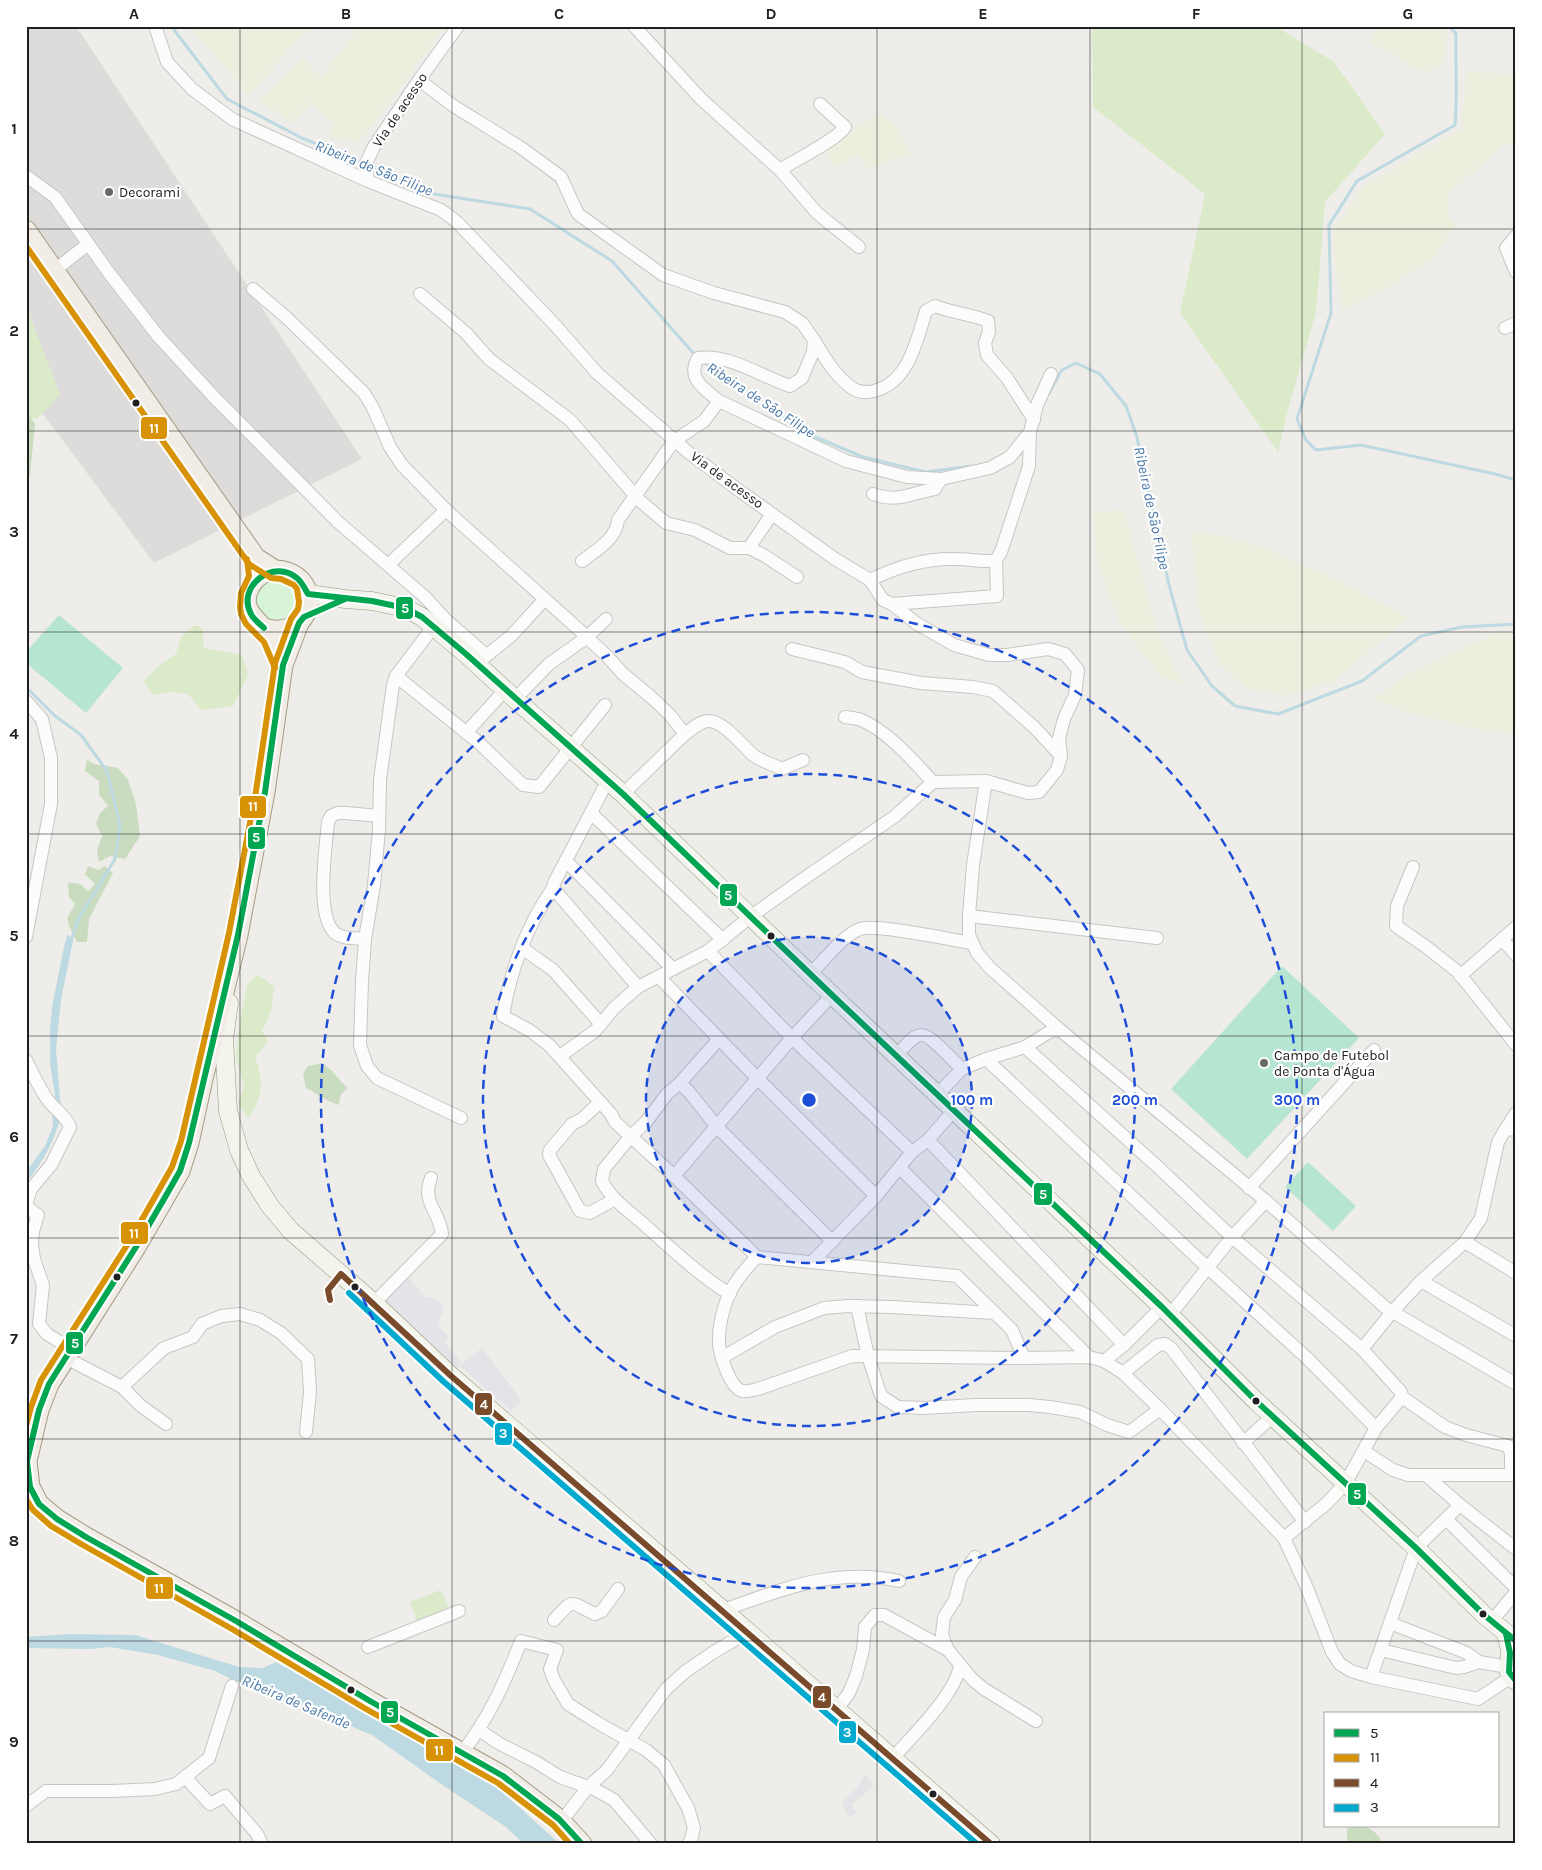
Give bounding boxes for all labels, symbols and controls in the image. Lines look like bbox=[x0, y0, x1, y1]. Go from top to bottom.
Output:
text: A bbox=[129, 4, 139, 23]
text: B bbox=[341, 4, 351, 23]
text: C bbox=[554, 4, 564, 23]
text: D bbox=[766, 4, 777, 23]
text: E bbox=[978, 4, 988, 23]
text: F bbox=[1192, 4, 1201, 23]
text: G bbox=[1403, 4, 1413, 23]
street label: Via de acesso bbox=[369, 69, 431, 151]
text: 1 bbox=[11, 119, 17, 138]
water label: Ribeira de São Filipe bbox=[312, 136, 436, 200]
place label: Decorami bbox=[119, 184, 180, 201]
marker: Decorami bbox=[103, 186, 115, 198]
text: 2 bbox=[9, 321, 19, 340]
water label: Ribeira de São Filipe bbox=[703, 358, 819, 442]
unlabelled marker bbox=[131, 398, 141, 408]
line badge: 11 bbox=[140, 416, 168, 440]
text: 11 bbox=[149, 420, 159, 437]
water label: Ribeira de São Filipe bbox=[1130, 445, 1174, 571]
street label: Via de acesso bbox=[687, 448, 767, 512]
text: 3 bbox=[9, 522, 19, 541]
line badge: 5 bbox=[395, 596, 414, 620]
text: 5 bbox=[401, 600, 409, 617]
text: 4 bbox=[9, 724, 19, 743]
line badge: 11 bbox=[239, 795, 267, 819]
text: 11 bbox=[248, 798, 258, 815]
line badge: 5 bbox=[247, 826, 266, 850]
text: 5 bbox=[252, 829, 260, 846]
line badge: 5 bbox=[719, 883, 738, 907]
text: 5 bbox=[724, 887, 732, 904]
text: 5 bbox=[9, 926, 19, 945]
unlabelled marker bbox=[766, 931, 776, 941]
place label: Campo de Futebol de Ponta d'Água bbox=[1274, 1047, 1389, 1080]
marker: Campo de Futebol de Ponta d'Água bbox=[1258, 1057, 1270, 1069]
centre of rings bbox=[800, 1091, 818, 1109]
text: 100 m bbox=[951, 1091, 993, 1109]
text: 200 m bbox=[1112, 1091, 1158, 1109]
text: 300 m bbox=[1274, 1091, 1320, 1109]
text: 6 bbox=[9, 1127, 19, 1146]
line badge: 5 bbox=[1033, 1182, 1053, 1206]
text: 5 bbox=[1039, 1186, 1047, 1203]
line badge: 11 bbox=[120, 1221, 149, 1245]
text: 11 bbox=[129, 1225, 139, 1242]
unlabelled marker bbox=[112, 1272, 122, 1282]
unlabelled marker bbox=[350, 1282, 360, 1292]
text: 7 bbox=[10, 1329, 18, 1348]
line badge: 5 bbox=[65, 1331, 84, 1355]
text: 5 bbox=[71, 1335, 79, 1352]
line badge: 4 bbox=[474, 1392, 493, 1416]
text: 4 bbox=[480, 1396, 489, 1413]
unlabelled marker bbox=[1251, 1396, 1261, 1406]
line badge: 3 bbox=[494, 1422, 513, 1446]
text: 3 bbox=[499, 1425, 507, 1442]
line badge: 5 bbox=[1347, 1482, 1367, 1506]
text: 5 bbox=[1353, 1486, 1361, 1503]
text: 8 bbox=[9, 1531, 19, 1550]
line badge: 11 bbox=[145, 1576, 174, 1600]
text: 11 bbox=[154, 1580, 164, 1597]
unlabelled marker bbox=[1478, 1609, 1488, 1619]
water label: Ribeira de Safende bbox=[239, 1671, 353, 1733]
unlabelled marker bbox=[346, 1685, 356, 1695]
line badge: 4 bbox=[812, 1685, 832, 1709]
text: 4 bbox=[818, 1689, 827, 1706]
line badge: 5 bbox=[380, 1700, 399, 1724]
text: 5 bbox=[386, 1704, 394, 1721]
legend bbox=[1324, 1712, 1500, 1828]
line badge: 3 bbox=[838, 1720, 857, 1744]
text: 3 bbox=[843, 1724, 851, 1741]
text: 5 bbox=[1370, 1724, 1378, 1742]
text: 9 bbox=[9, 1732, 19, 1751]
line badge: 11 bbox=[425, 1738, 454, 1762]
text: 11 bbox=[434, 1742, 444, 1759]
text: 11 bbox=[1370, 1748, 1380, 1766]
text: 4 bbox=[1370, 1774, 1379, 1792]
unlabelled marker bbox=[928, 1789, 938, 1799]
text: 3 bbox=[1370, 1798, 1379, 1816]

